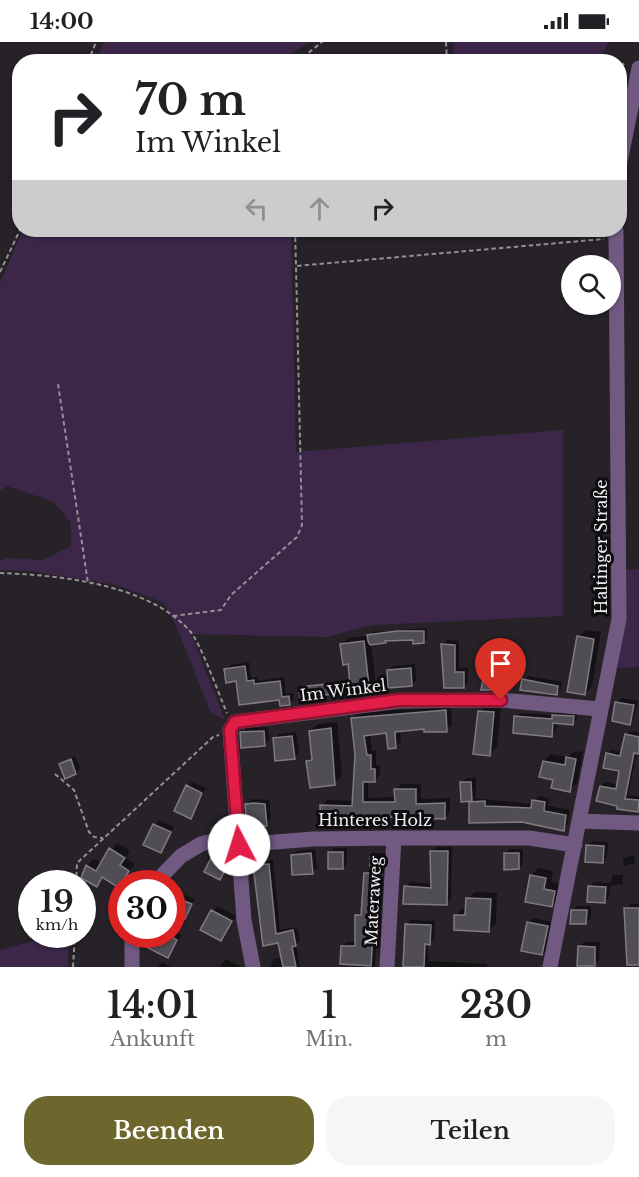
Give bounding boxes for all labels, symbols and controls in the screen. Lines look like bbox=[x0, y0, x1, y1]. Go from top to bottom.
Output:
text: 14:00 bbox=[30, 8, 94, 35]
text: 70 m bbox=[135, 74, 246, 126]
icon: right bbox=[36, 78, 114, 156]
text: Im Winkel bbox=[135, 126, 281, 159]
icon: left bbox=[240, 192, 273, 225]
icon: ahead bbox=[303, 192, 336, 225]
icon: right bbox=[366, 192, 399, 225]
map controls bbox=[561, 255, 621, 315]
button: search bbox=[561, 255, 621, 315]
street label: Haltinger Straße bbox=[591, 480, 611, 614]
pin bbox=[475, 638, 526, 700]
icon: arrive bbox=[484, 647, 517, 680]
street label: Im Winkel bbox=[299, 675, 387, 705]
street label: Hinteres Holz bbox=[318, 810, 432, 830]
position arrow bbox=[207, 813, 271, 877]
street label: Materaweg bbox=[361, 855, 385, 946]
speed limit sign: 30 bbox=[108, 870, 186, 948]
text: 19 bbox=[40, 883, 74, 920]
text: km/h bbox=[36, 915, 78, 934]
text: 14:01 bbox=[107, 983, 198, 1028]
text: 1 bbox=[321, 983, 337, 1028]
text: 230 bbox=[460, 983, 532, 1028]
text: Ankunft bbox=[110, 1027, 195, 1051]
text: Min. bbox=[305, 1027, 353, 1051]
text: m bbox=[485, 1027, 507, 1051]
button: Beenden bbox=[24, 1096, 314, 1165]
button: Teilen bbox=[326, 1096, 615, 1165]

